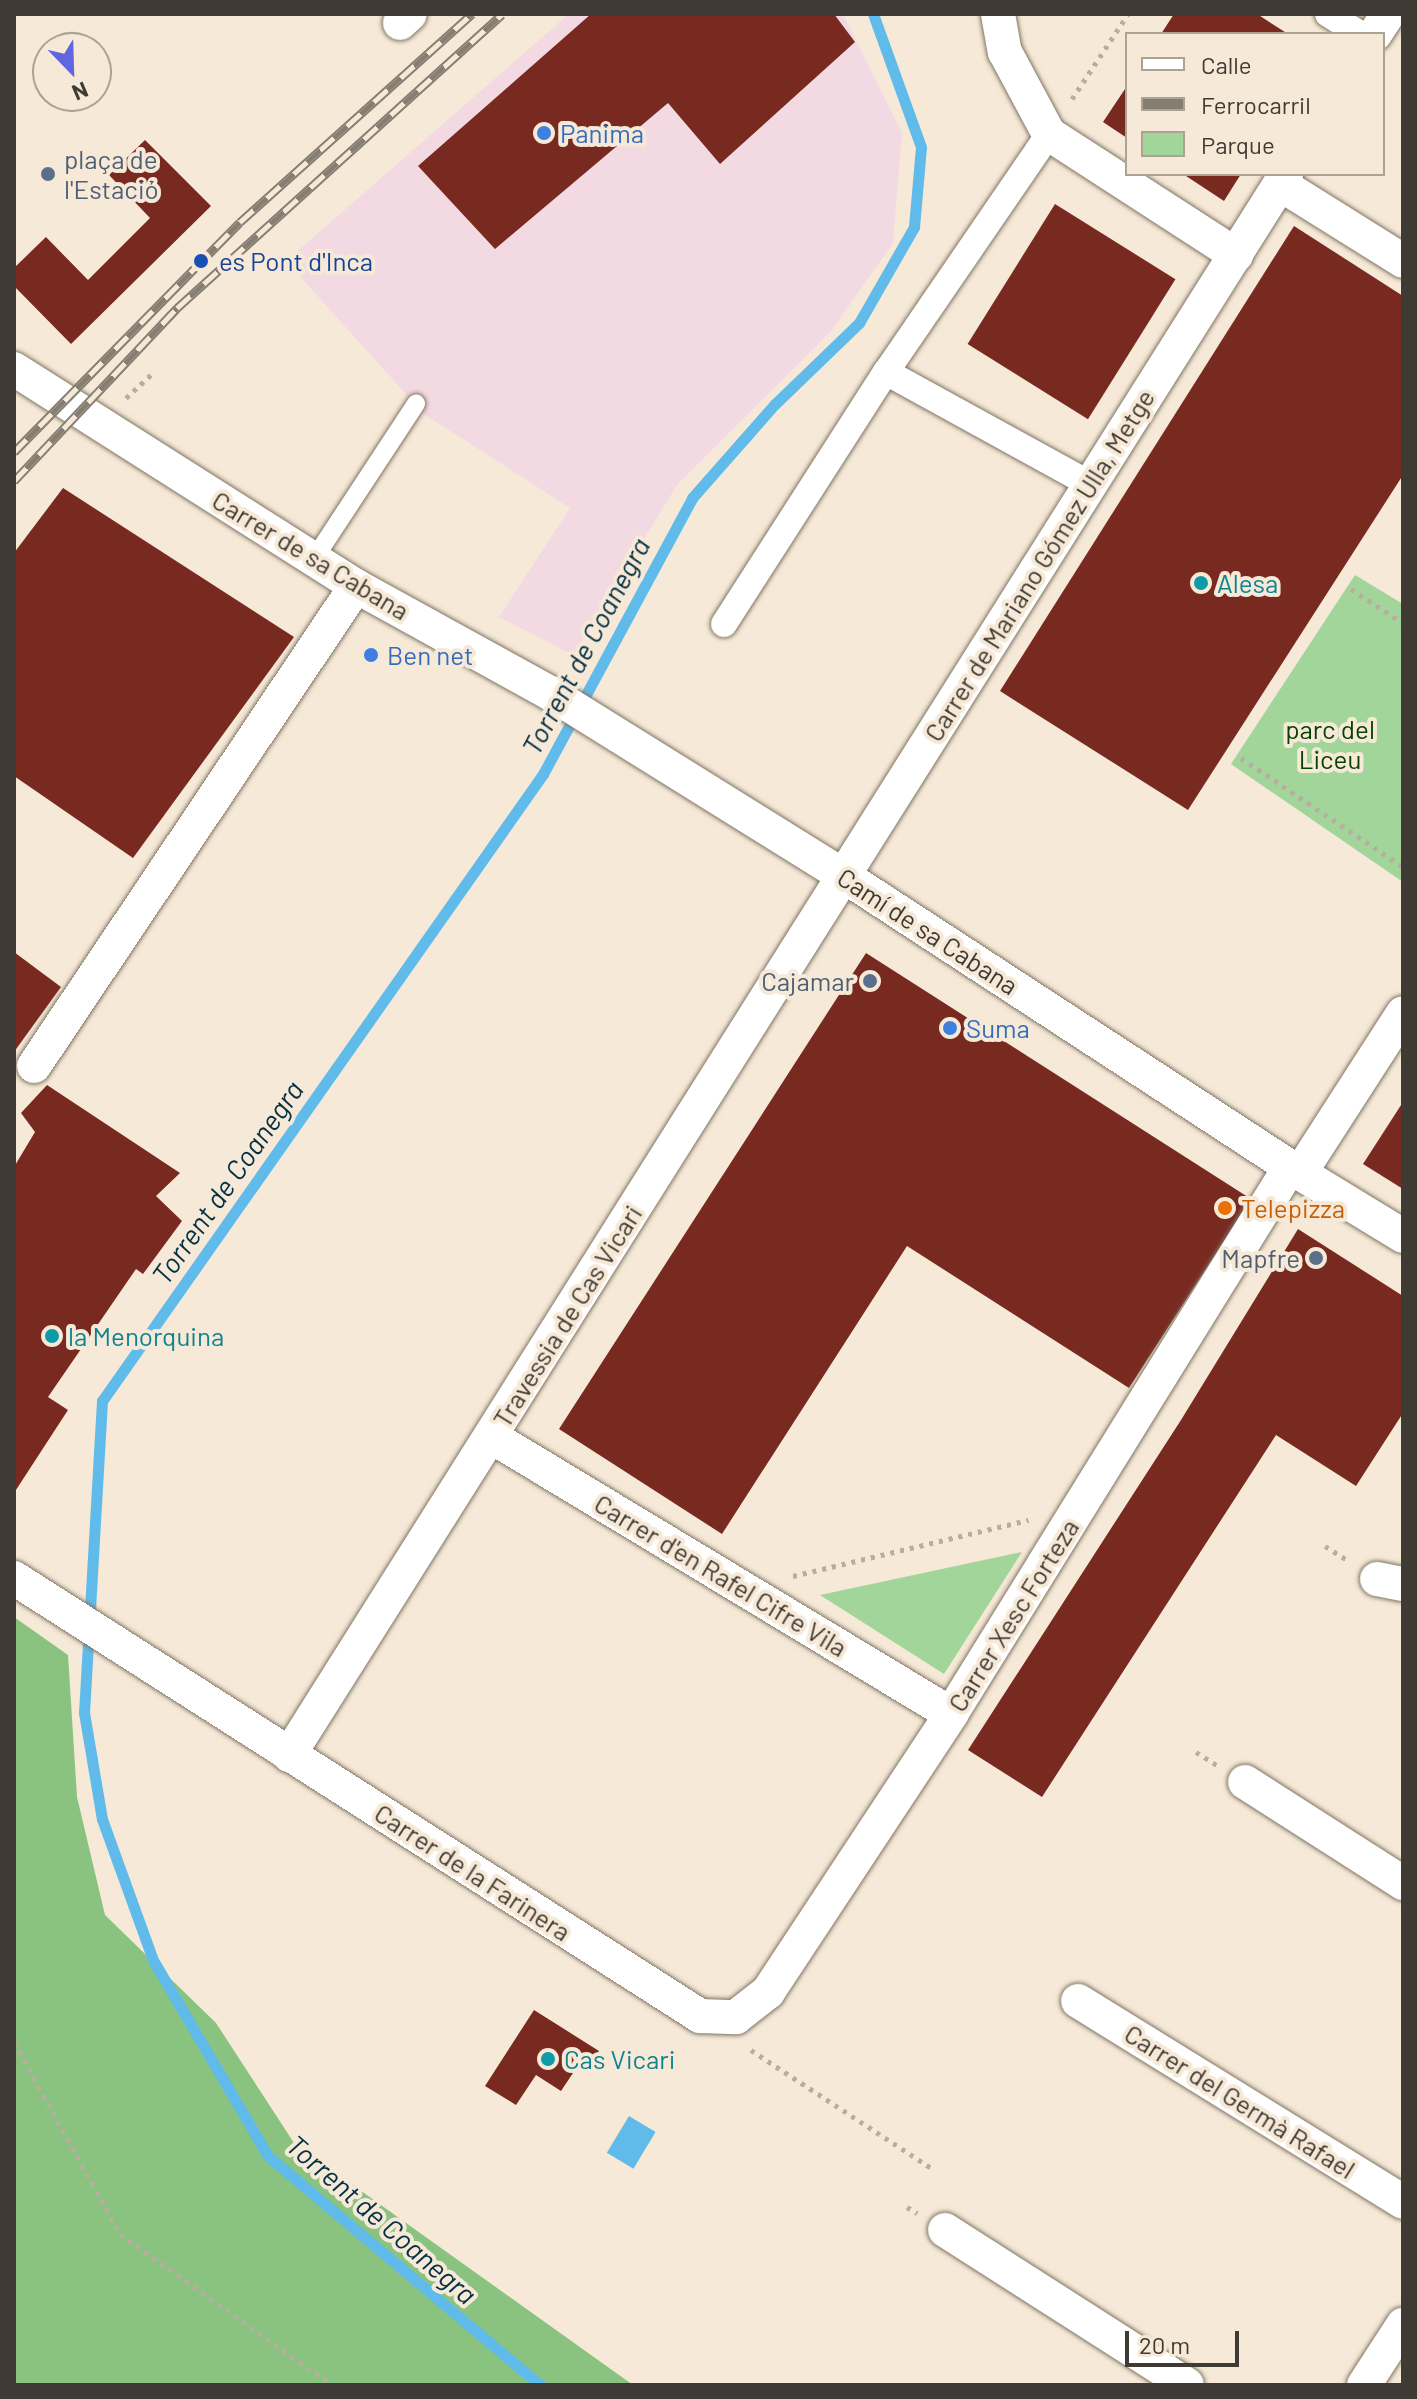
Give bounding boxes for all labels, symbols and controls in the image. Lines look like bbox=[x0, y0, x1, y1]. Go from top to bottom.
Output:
north arrow bbox=[32, 32, 112, 112]
legend bbox=[1125, 32, 1385, 176]
text: Calle bbox=[1201, 50, 1252, 79]
text: N bbox=[69, 77, 92, 107]
text: Ferrocarril bbox=[1201, 90, 1311, 119]
place label: Panima bbox=[560, 117, 644, 149]
marker: Panima bbox=[535, 124, 553, 142]
text: Parque bbox=[1201, 130, 1275, 159]
place label: plaça de l'Estació bbox=[64, 143, 158, 204]
marker: plaça de l'Estació bbox=[39, 165, 57, 183]
place label: es Pont d'Inca bbox=[219, 245, 373, 277]
marker: es Pont d'Inca bbox=[190, 250, 212, 272]
street label: Carrer de Mariano Gómez Ulla, Metge bbox=[917, 383, 1161, 747]
street label: Carrer de sa Cabana bbox=[207, 484, 415, 626]
water label: Torrent de Coanegra bbox=[514, 532, 656, 760]
place label: Alesa bbox=[1217, 567, 1278, 599]
marker: Alesa bbox=[1192, 574, 1210, 592]
place label: Ben net bbox=[387, 639, 473, 671]
marker: Ben net bbox=[362, 646, 380, 664]
park label: parc del Liceu bbox=[1285, 713, 1375, 774]
street label: Camí de sa Cabana bbox=[832, 861, 1024, 1001]
place label: Cajamar bbox=[761, 965, 854, 997]
marker: Cajamar bbox=[861, 972, 879, 990]
place label: Suma bbox=[966, 1012, 1030, 1044]
marker: Suma bbox=[941, 1019, 959, 1037]
water label: Torrent de Coanegra bbox=[144, 1074, 310, 1290]
place label: Telepizza bbox=[1241, 1192, 1345, 1224]
street label: Travessia de Cas Vicari bbox=[486, 1199, 648, 1433]
marker: Telepizza bbox=[1216, 1199, 1234, 1217]
place label: Mapfre bbox=[1221, 1242, 1300, 1274]
marker: Mapfre bbox=[1307, 1249, 1325, 1267]
place label: la Menorquina bbox=[68, 1320, 224, 1352]
marker: la Menorquina bbox=[43, 1327, 61, 1345]
street label: Carrer d'en Rafel Cifre Vila bbox=[589, 1487, 853, 1663]
street label: Carrer Xesc Forteza bbox=[941, 1513, 1085, 1717]
street label: Carrer de la Farinera bbox=[369, 1797, 577, 1947]
street label: Carrer del Germà Rafael bbox=[1119, 2017, 1361, 2185]
place label: Cas Vicari bbox=[564, 2043, 675, 2075]
marker: Cas Vicari bbox=[539, 2050, 557, 2068]
water label: Torrent de Coanegra bbox=[280, 2127, 484, 2311]
scale bar bbox=[1129, 2315, 1243, 2365]
text: 20 m bbox=[1139, 2330, 1190, 2359]

